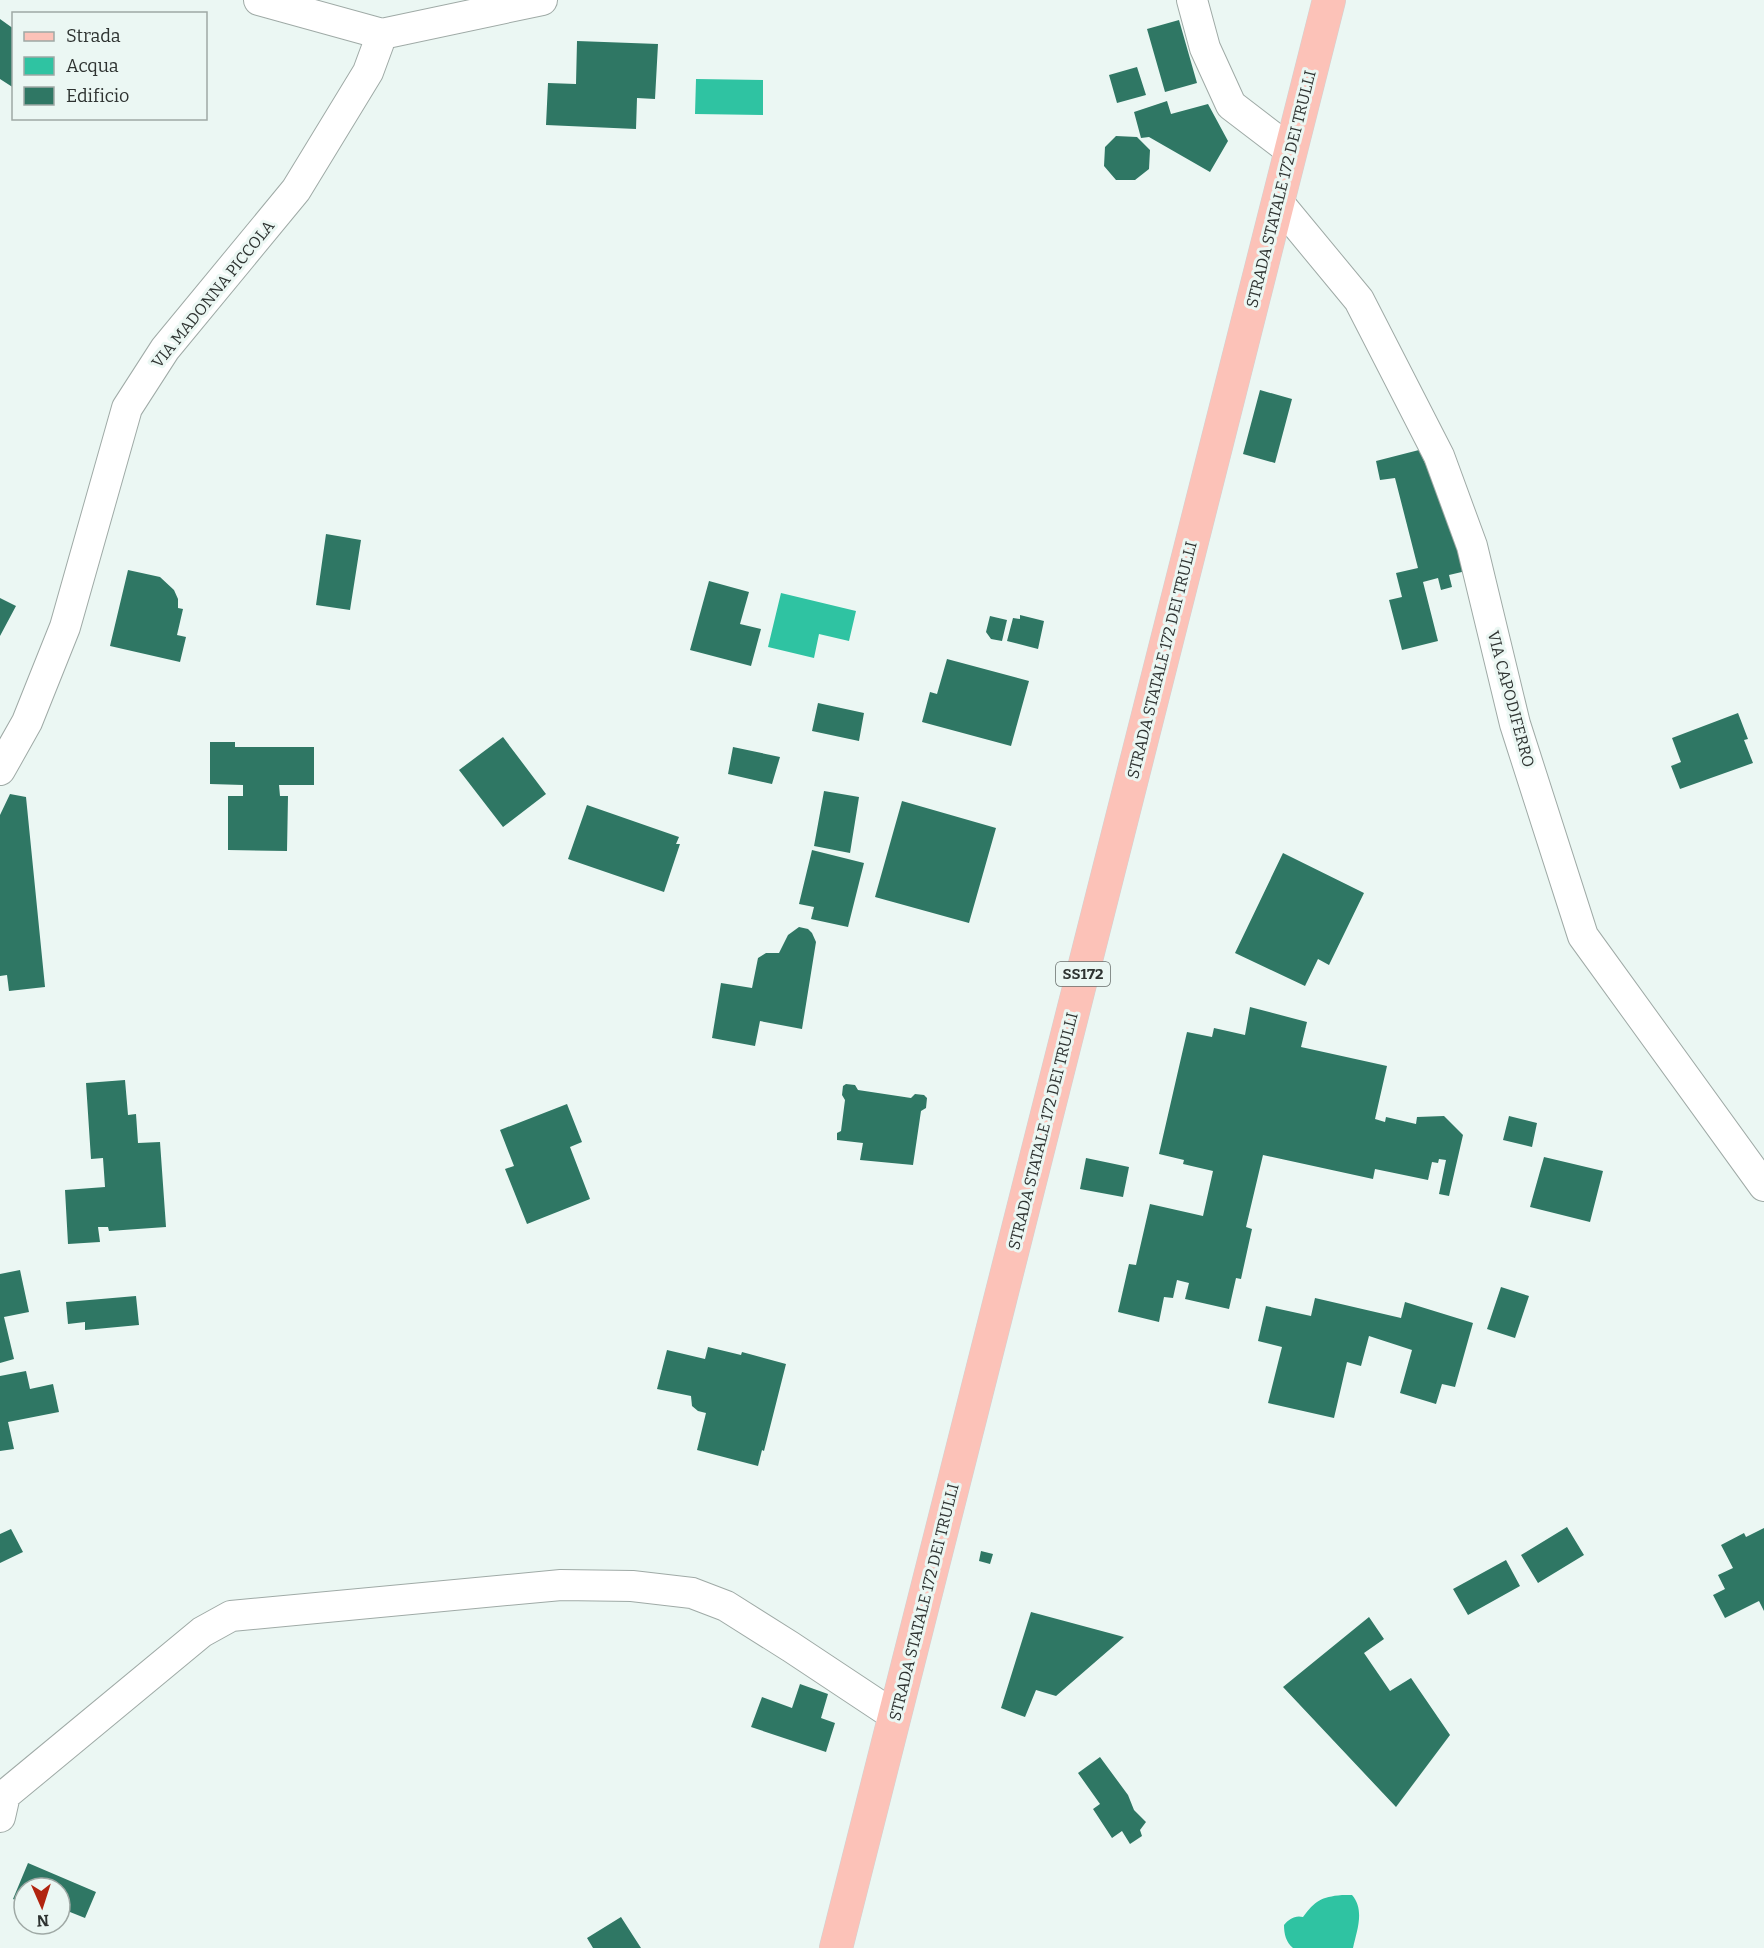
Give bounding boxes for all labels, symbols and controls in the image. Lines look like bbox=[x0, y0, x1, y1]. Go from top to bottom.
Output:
legend bbox=[12, 12, 207, 120]
text: Strada bbox=[66, 25, 121, 47]
text: Acqua bbox=[66, 55, 119, 77]
street label: STRADA STATALE 172 DEI TRULLI bbox=[1242, 68, 1320, 310]
text: Edificio bbox=[66, 85, 129, 107]
street label: VIA MADONNA PICCOLA bbox=[148, 216, 279, 372]
street label: STRADA STATALE 172 DEI TRULLI bbox=[1123, 539, 1201, 781]
street label: VIA CAPODIFERRO bbox=[1484, 629, 1538, 769]
road number: SS172 bbox=[1056, 962, 1110, 986]
street label: STRADA STATALE 172 DEI TRULLI bbox=[1004, 1010, 1082, 1252]
street label: STRADA STATALE 172 DEI TRULLI bbox=[885, 1481, 963, 1723]
north arrow bbox=[12, 1876, 72, 1936]
text: N bbox=[36, 1911, 49, 1930]

